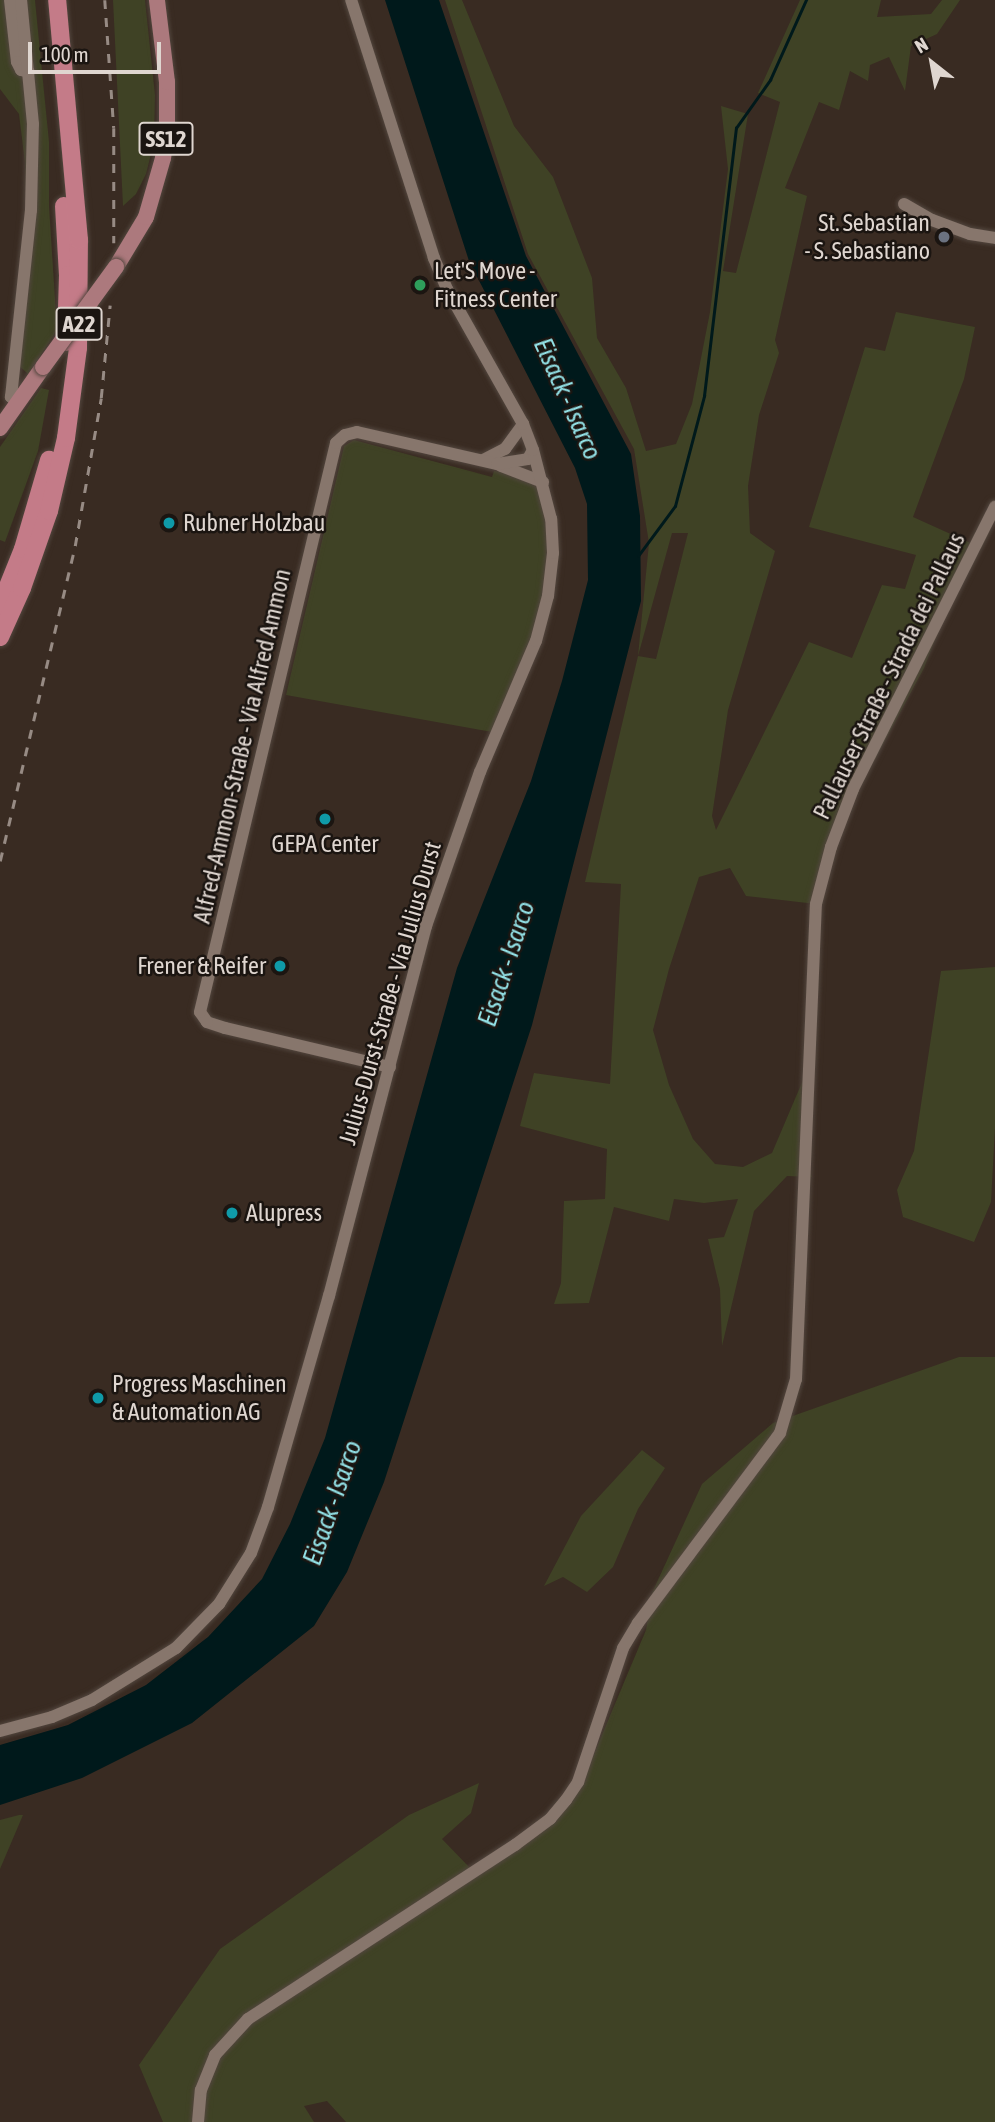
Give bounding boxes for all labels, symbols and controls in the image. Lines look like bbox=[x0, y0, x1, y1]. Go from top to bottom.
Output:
scale bar bbox=[32, 28, 164, 72]
north arrow bbox=[897, 28, 967, 98]
text: N bbox=[911, 33, 932, 57]
text: 100 m bbox=[41, 42, 89, 66]
road number: SS12 bbox=[138, 120, 194, 158]
place label: St. Sebastian - S. Sebastiano bbox=[805, 209, 930, 265]
marker: St. Sebastian - S. Sebastiano bbox=[936, 229, 952, 245]
place label: Let'S Move - Fitness Center bbox=[434, 257, 557, 313]
marker: Let'S Move - Fitness Center bbox=[412, 277, 428, 293]
road number: A22 bbox=[55, 304, 104, 344]
water label: Eisack - Isarco bbox=[526, 333, 608, 465]
place label: Rubner Holzbau bbox=[183, 509, 325, 537]
marker: Rubner Holzbau bbox=[161, 515, 177, 531]
street label: Pallauser Straße - Strada dei Pallaus bbox=[807, 528, 971, 824]
street label: Alfred-Ammon-Straße - Via Alfred Ammon bbox=[187, 566, 297, 926]
marker: GEPA Center bbox=[317, 811, 333, 827]
place label: GEPA Center bbox=[272, 830, 378, 858]
street label: Julius-Durst-Straße - Via Julius Durst bbox=[333, 838, 447, 1148]
water label: Eisack - Isarco bbox=[472, 898, 542, 1030]
place label: Frener & Reifer bbox=[137, 952, 266, 980]
marker: Frener & Reifer bbox=[272, 958, 288, 974]
place label: Alupress bbox=[246, 1199, 322, 1227]
marker: Alupress bbox=[224, 1205, 240, 1221]
place label: Progress Maschinen & Automation AG bbox=[112, 1370, 287, 1426]
marker: Progress Maschinen & Automation AG bbox=[90, 1390, 106, 1406]
water label: Eisack - Isarco bbox=[297, 1437, 369, 1569]

